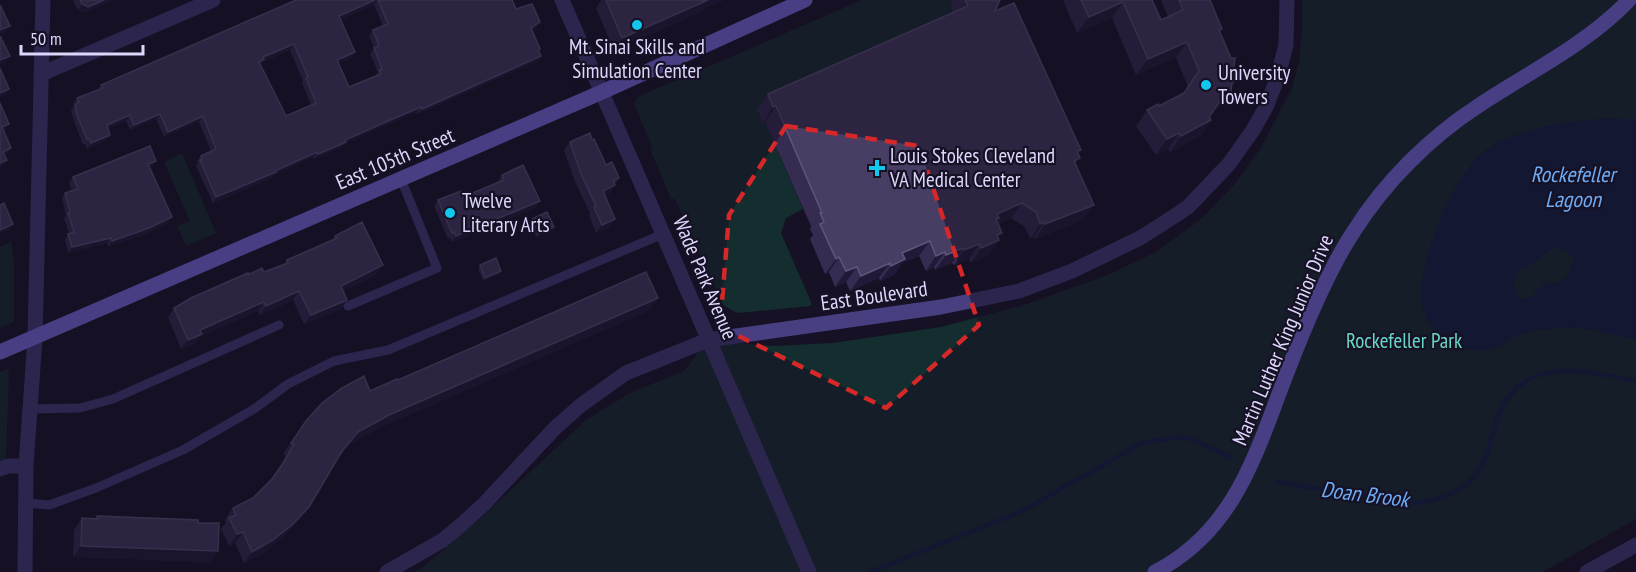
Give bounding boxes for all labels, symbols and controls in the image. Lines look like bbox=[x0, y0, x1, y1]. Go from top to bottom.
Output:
scale bar bbox=[21, 18, 142, 56]
marker: Mt. Sinai Skills and Simulation Center bbox=[630, 18, 644, 32]
text: 50 m bbox=[30, 27, 62, 50]
place label: Mt. Sinai Skills and Simulation Center bbox=[569, 33, 705, 84]
place label: University Towers bbox=[1218, 59, 1291, 110]
marker: University Towers bbox=[1199, 78, 1213, 92]
street label: East 105th Street bbox=[332, 121, 458, 196]
place label: Louis Stokes Cleveland VA Medical Center bbox=[889, 142, 1055, 193]
marker: Louis Stokes Cleveland VA Medical Center bbox=[868, 159, 886, 177]
water label: Rockefeller Lagoon bbox=[1531, 160, 1618, 213]
place label: Twelve Literary Arts bbox=[462, 187, 550, 238]
marker: Twelve Literary Arts bbox=[443, 206, 457, 220]
street label: Wade Park Avenue bbox=[667, 212, 744, 344]
street label: Martin Luther King Junior Drive bbox=[1226, 230, 1339, 449]
street label: East Boulevard bbox=[819, 275, 929, 316]
park label: Rockefeller Park bbox=[1346, 327, 1462, 354]
water label: Doan Brook bbox=[1320, 475, 1413, 514]

